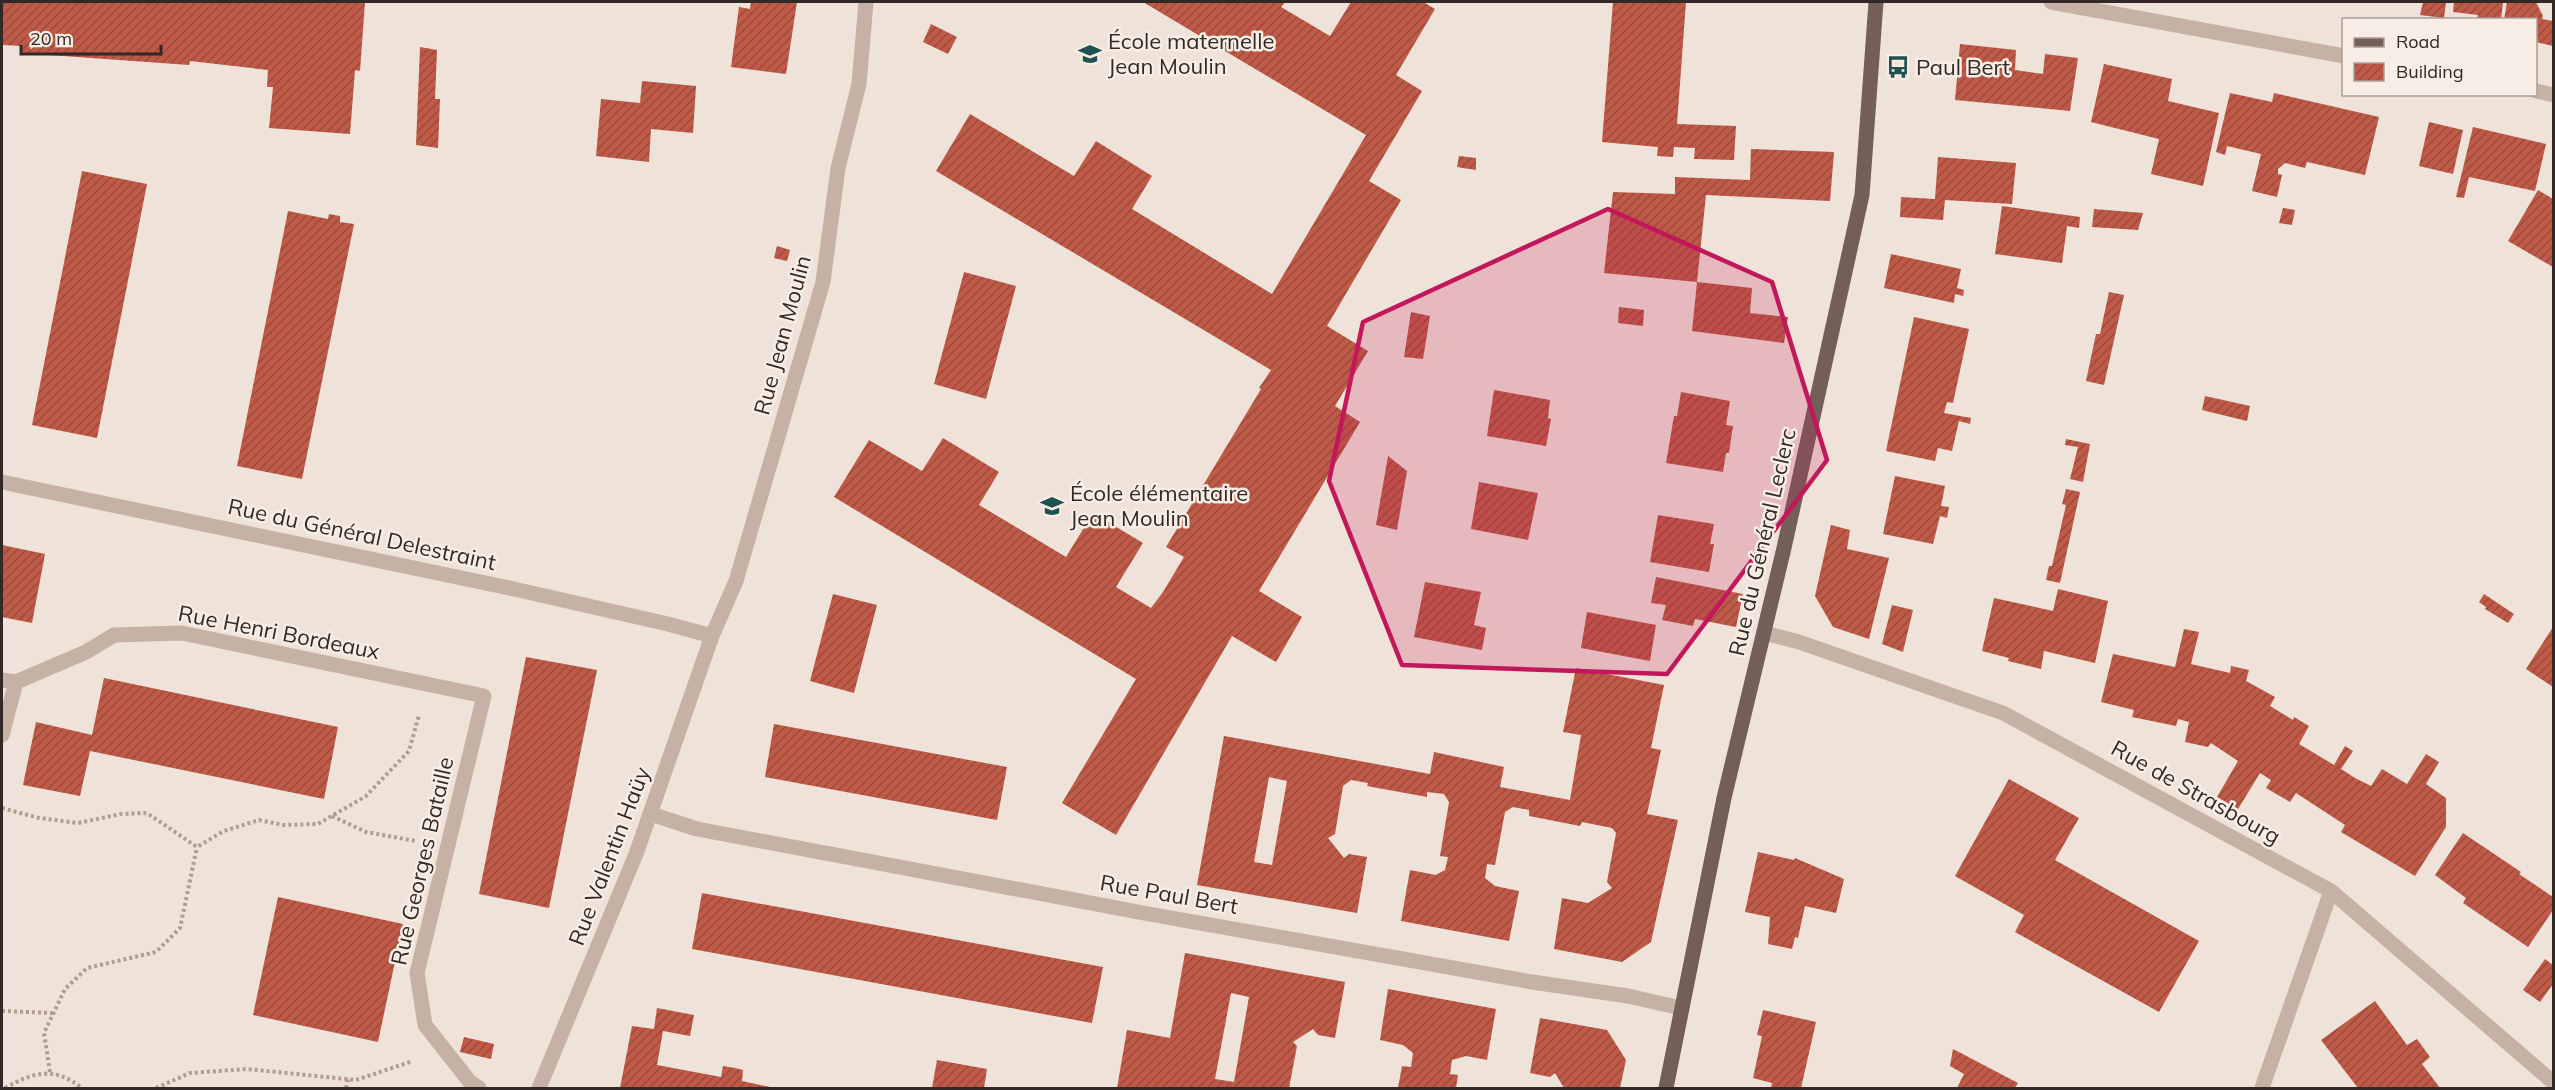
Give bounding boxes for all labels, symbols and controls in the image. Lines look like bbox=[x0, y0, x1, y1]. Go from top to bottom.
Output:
scale bar bbox=[21, 18, 160, 56]
legend bbox=[2342, 18, 2537, 96]
text: 20 m bbox=[30, 27, 72, 50]
place label: École maternelle Jean Moulin bbox=[1108, 27, 1274, 80]
text: Road bbox=[2396, 30, 2440, 53]
school or university icon: École maternelle Jean Moulin bbox=[1077, 41, 1103, 67]
place label: Paul Bert bbox=[1916, 53, 2010, 81]
bus stop icon: Paul Bert bbox=[1885, 54, 1911, 80]
text: Building bbox=[2396, 60, 2464, 83]
street label: Rue Jean Moulin bbox=[747, 252, 817, 418]
street label: Rue du Général Leclerc bbox=[1722, 425, 1802, 659]
place label: École élémentaire Jean Moulin bbox=[1070, 479, 1248, 532]
street label: Rue du Général Delestraint bbox=[225, 492, 499, 576]
school or university icon: École élémentaire Jean Moulin bbox=[1039, 493, 1065, 519]
street label: Rue Henri Bordeaux bbox=[176, 599, 382, 665]
street label: Rue de Strasbourg bbox=[2106, 734, 2286, 850]
street label: Rue Georges Bataille bbox=[384, 754, 460, 968]
street label: Rue Valentin Haüy bbox=[562, 762, 656, 949]
street label: Rue Paul Bert bbox=[1098, 868, 1240, 920]

